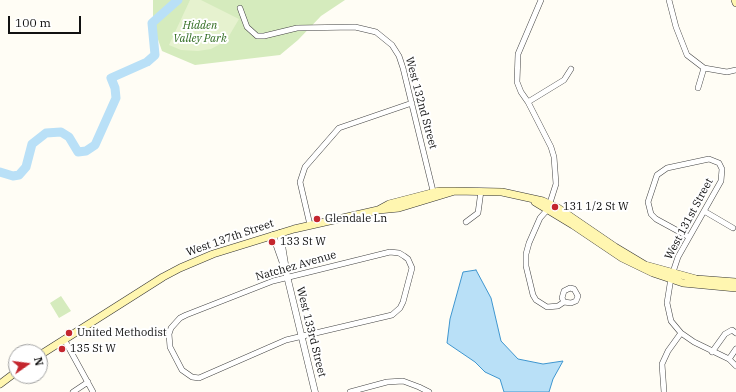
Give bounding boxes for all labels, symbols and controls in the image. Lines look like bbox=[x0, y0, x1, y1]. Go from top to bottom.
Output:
scale bar bbox=[10, 8, 83, 34]
text: 100 m bbox=[15, 15, 51, 30]
park label: Hidden Valley Park bbox=[173, 19, 227, 45]
street label: West 132nd Street bbox=[402, 56, 440, 150]
street label: West 131st Street bbox=[662, 176, 716, 262]
place label: 131 1/2 St W bbox=[563, 200, 629, 214]
marker: 131 1/2 St W bbox=[550, 202, 560, 212]
place label: Glendale Ln bbox=[325, 212, 387, 226]
marker: Glendale Ln bbox=[312, 214, 322, 224]
street label: West 137th Street bbox=[184, 217, 276, 259]
place label: 133 St W bbox=[280, 235, 326, 249]
marker: 133 St W bbox=[267, 237, 277, 247]
street label: Natchez Avenue bbox=[254, 248, 338, 284]
street label: West 133rd Street bbox=[293, 285, 329, 379]
place label: United Methodist bbox=[77, 326, 167, 340]
marker: United Methodist bbox=[64, 328, 74, 338]
place label: 135 St W bbox=[70, 342, 116, 356]
north arrow bbox=[8, 344, 48, 384]
marker: 135 St W bbox=[57, 344, 67, 354]
text: N bbox=[31, 355, 47, 367]

